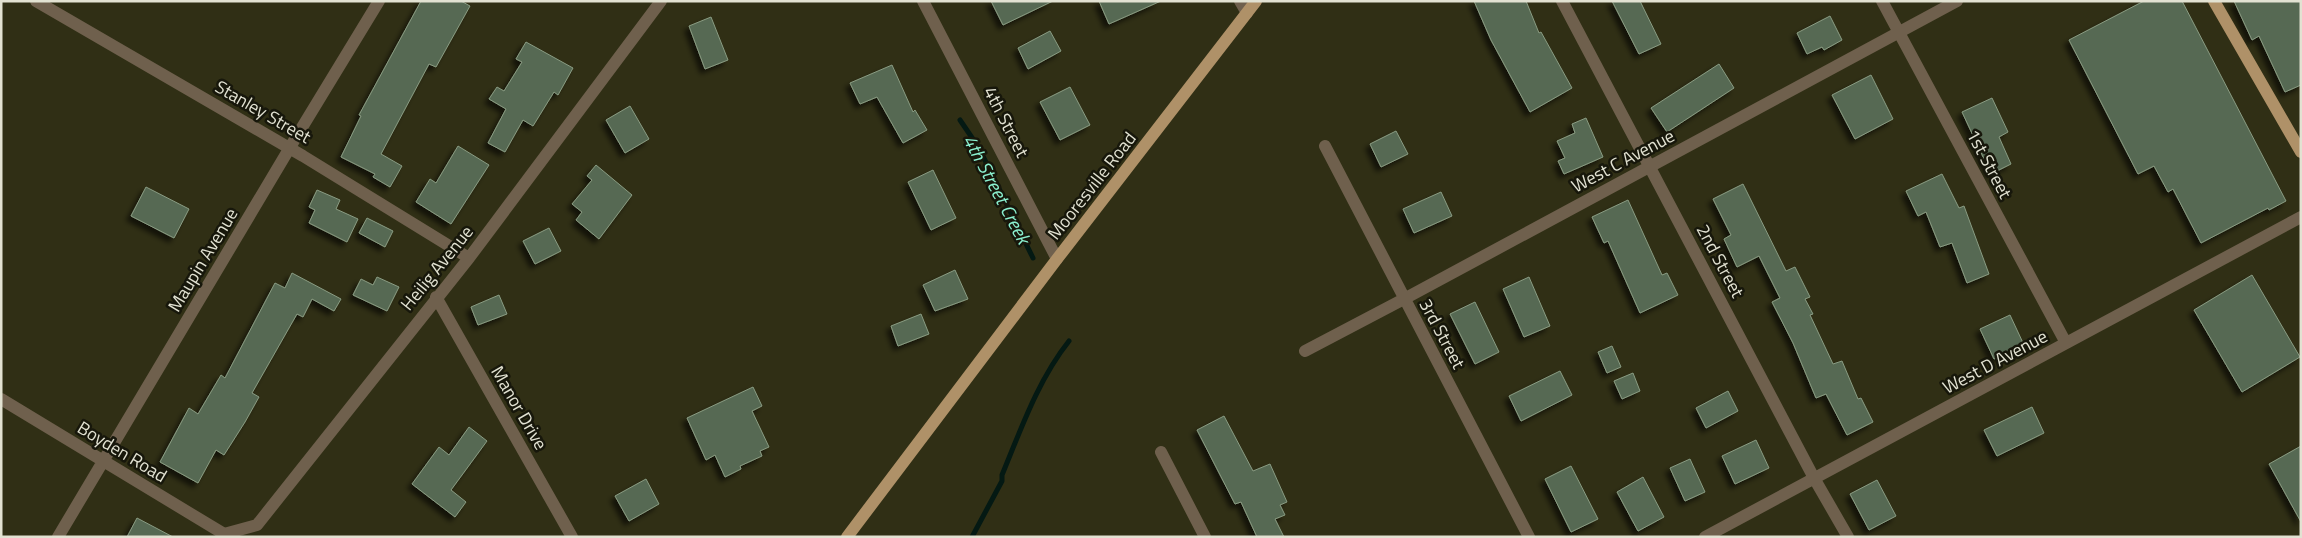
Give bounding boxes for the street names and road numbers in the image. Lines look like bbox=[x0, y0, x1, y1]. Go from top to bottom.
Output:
street label: Stanley Street bbox=[210, 73, 317, 150]
street label: 4th Street bbox=[977, 82, 1036, 163]
street label: West C Avenue bbox=[1566, 122, 1679, 199]
street label: 1st Street bbox=[1960, 124, 2019, 204]
street label: Mooresville Road bbox=[1041, 126, 1142, 245]
street label: Maupin Avenue bbox=[161, 203, 244, 317]
street label: Heilig Avenue bbox=[394, 219, 479, 316]
street label: 2nd Street bbox=[1690, 219, 1751, 303]
street label: 3rd Street bbox=[1413, 294, 1473, 374]
street label: West D Avenue bbox=[1938, 323, 2052, 401]
street label: Manor Drive bbox=[485, 361, 554, 455]
street label: Boyden Road bbox=[72, 414, 172, 489]

